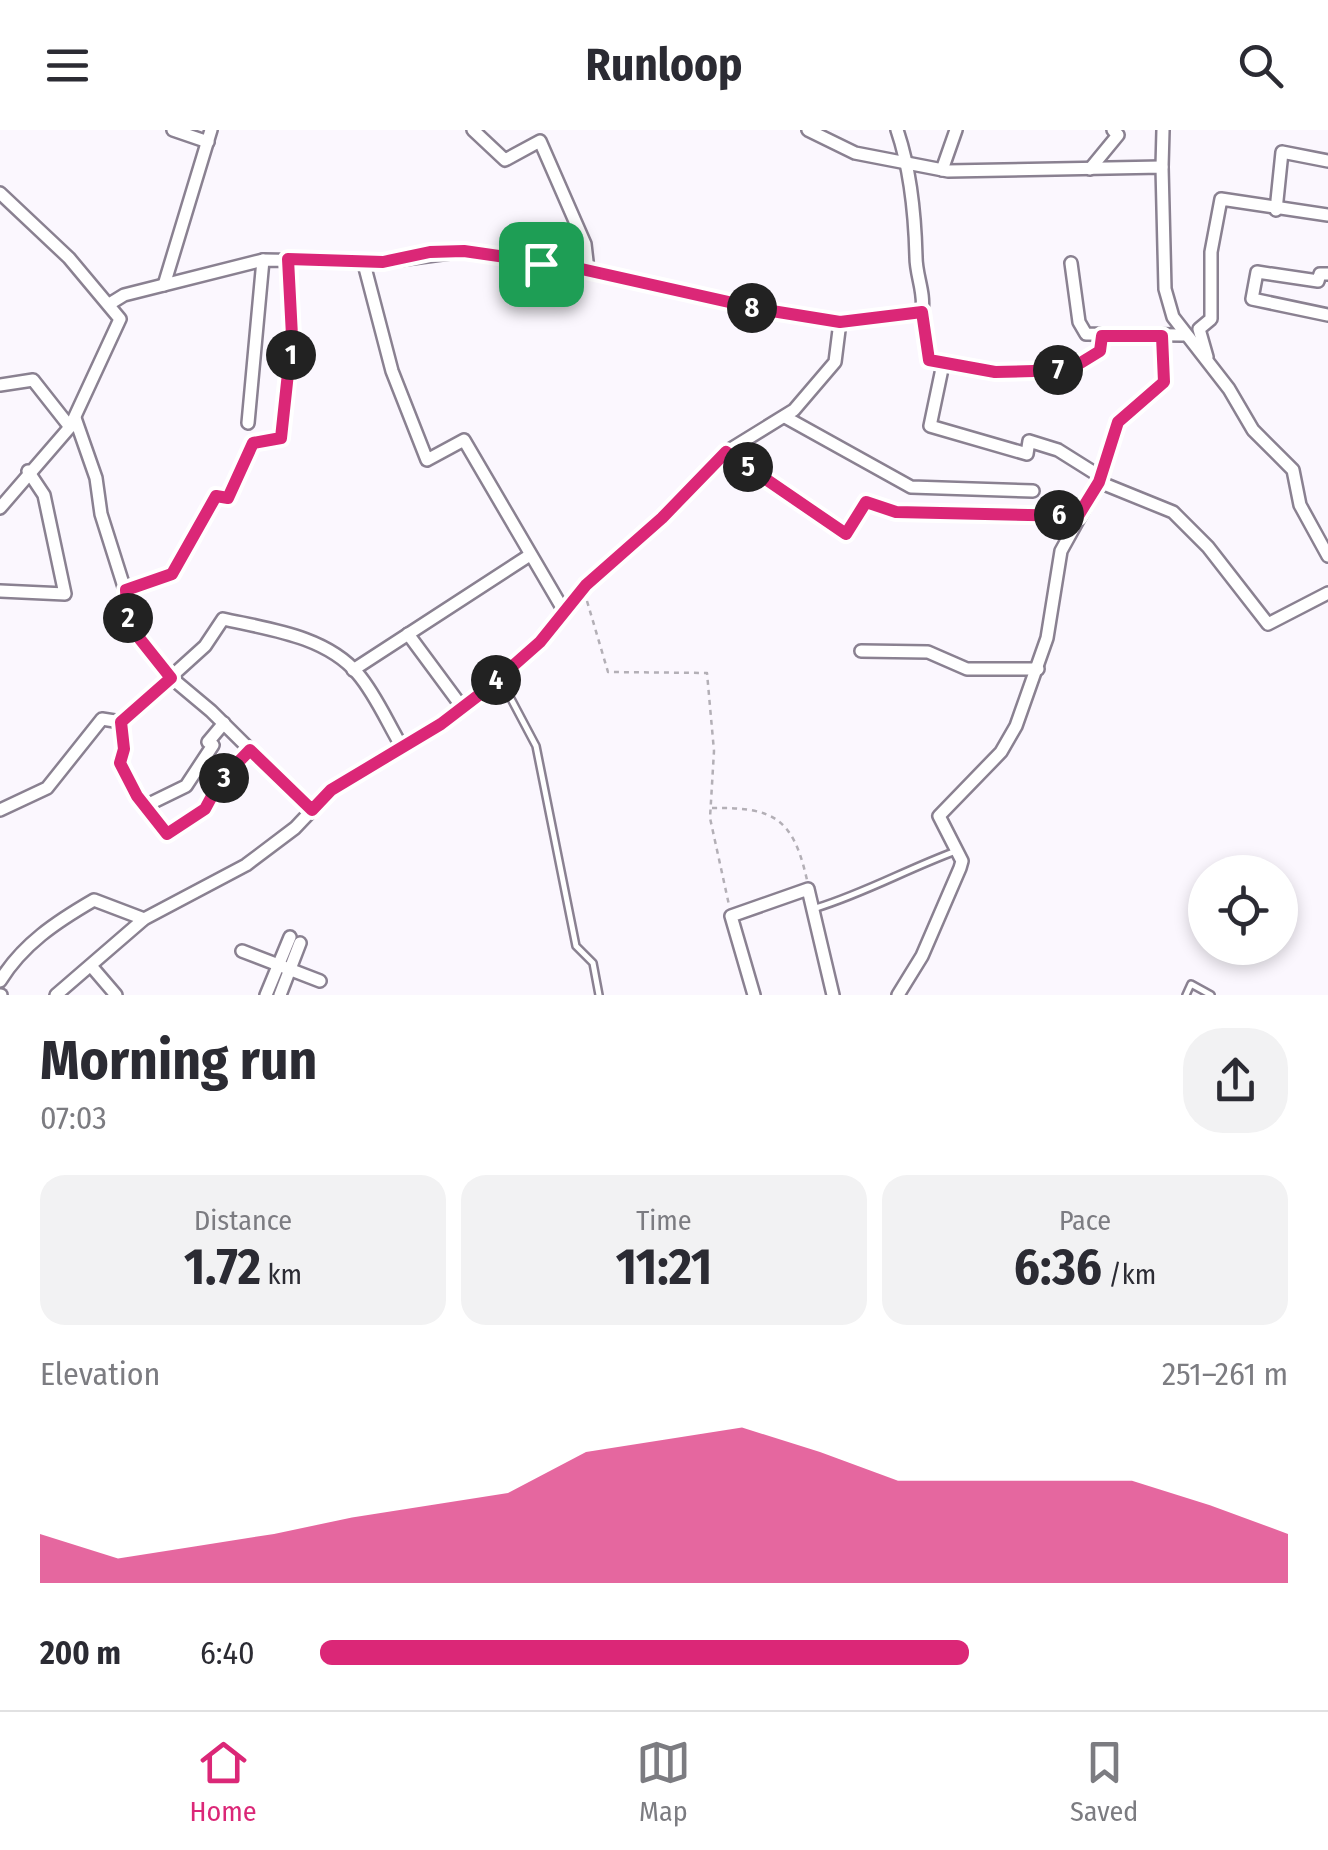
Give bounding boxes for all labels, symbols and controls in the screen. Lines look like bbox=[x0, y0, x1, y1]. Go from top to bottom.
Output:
icon: menu bbox=[40, 38, 95, 93]
text: Runloop bbox=[586, 38, 742, 92]
icon: search bbox=[1233, 38, 1288, 93]
pin bbox=[499, 222, 584, 307]
icon: arrive bbox=[514, 237, 569, 292]
pin: 8 bbox=[727, 283, 777, 333]
text: 8 bbox=[745, 291, 759, 324]
pin: 1 bbox=[266, 330, 316, 380]
text: 1 bbox=[285, 338, 297, 371]
pin: 7 bbox=[1033, 345, 1083, 395]
text: 7 bbox=[1052, 353, 1064, 386]
pin: 5 bbox=[723, 442, 773, 492]
text: 5 bbox=[741, 450, 755, 483]
pin: 6 bbox=[1034, 490, 1084, 540]
text: 6 bbox=[1052, 498, 1066, 531]
pin: 2 bbox=[103, 593, 153, 643]
text: 2 bbox=[122, 601, 134, 634]
pin: 4 bbox=[471, 655, 521, 705]
text: 4 bbox=[489, 663, 503, 696]
pin: 3 bbox=[199, 753, 249, 803]
text: 3 bbox=[217, 761, 231, 794]
map controls bbox=[1188, 855, 1298, 965]
button: locate bbox=[1188, 855, 1298, 965]
text: Morning run bbox=[40, 1028, 317, 1094]
button: share bbox=[1183, 1028, 1288, 1133]
text: 07:03 bbox=[40, 1099, 107, 1137]
text: Distance bbox=[194, 1204, 292, 1237]
text: Time bbox=[636, 1204, 692, 1237]
text: Pace bbox=[1059, 1204, 1111, 1237]
text: 1.72 bbox=[184, 1237, 261, 1297]
text: 11:21 bbox=[616, 1237, 712, 1297]
text: 6:36 bbox=[1014, 1237, 1102, 1297]
text: km bbox=[261, 1258, 302, 1291]
text: /km bbox=[1102, 1258, 1156, 1291]
text: Elevation bbox=[40, 1355, 160, 1393]
text: 251–261 m bbox=[1162, 1355, 1288, 1393]
text: 200 m bbox=[40, 1634, 121, 1672]
text: 6:40 bbox=[200, 1634, 255, 1672]
tab: Home bbox=[190, 1735, 257, 1828]
tab: Map bbox=[636, 1735, 691, 1828]
tab: Saved bbox=[1070, 1735, 1138, 1828]

